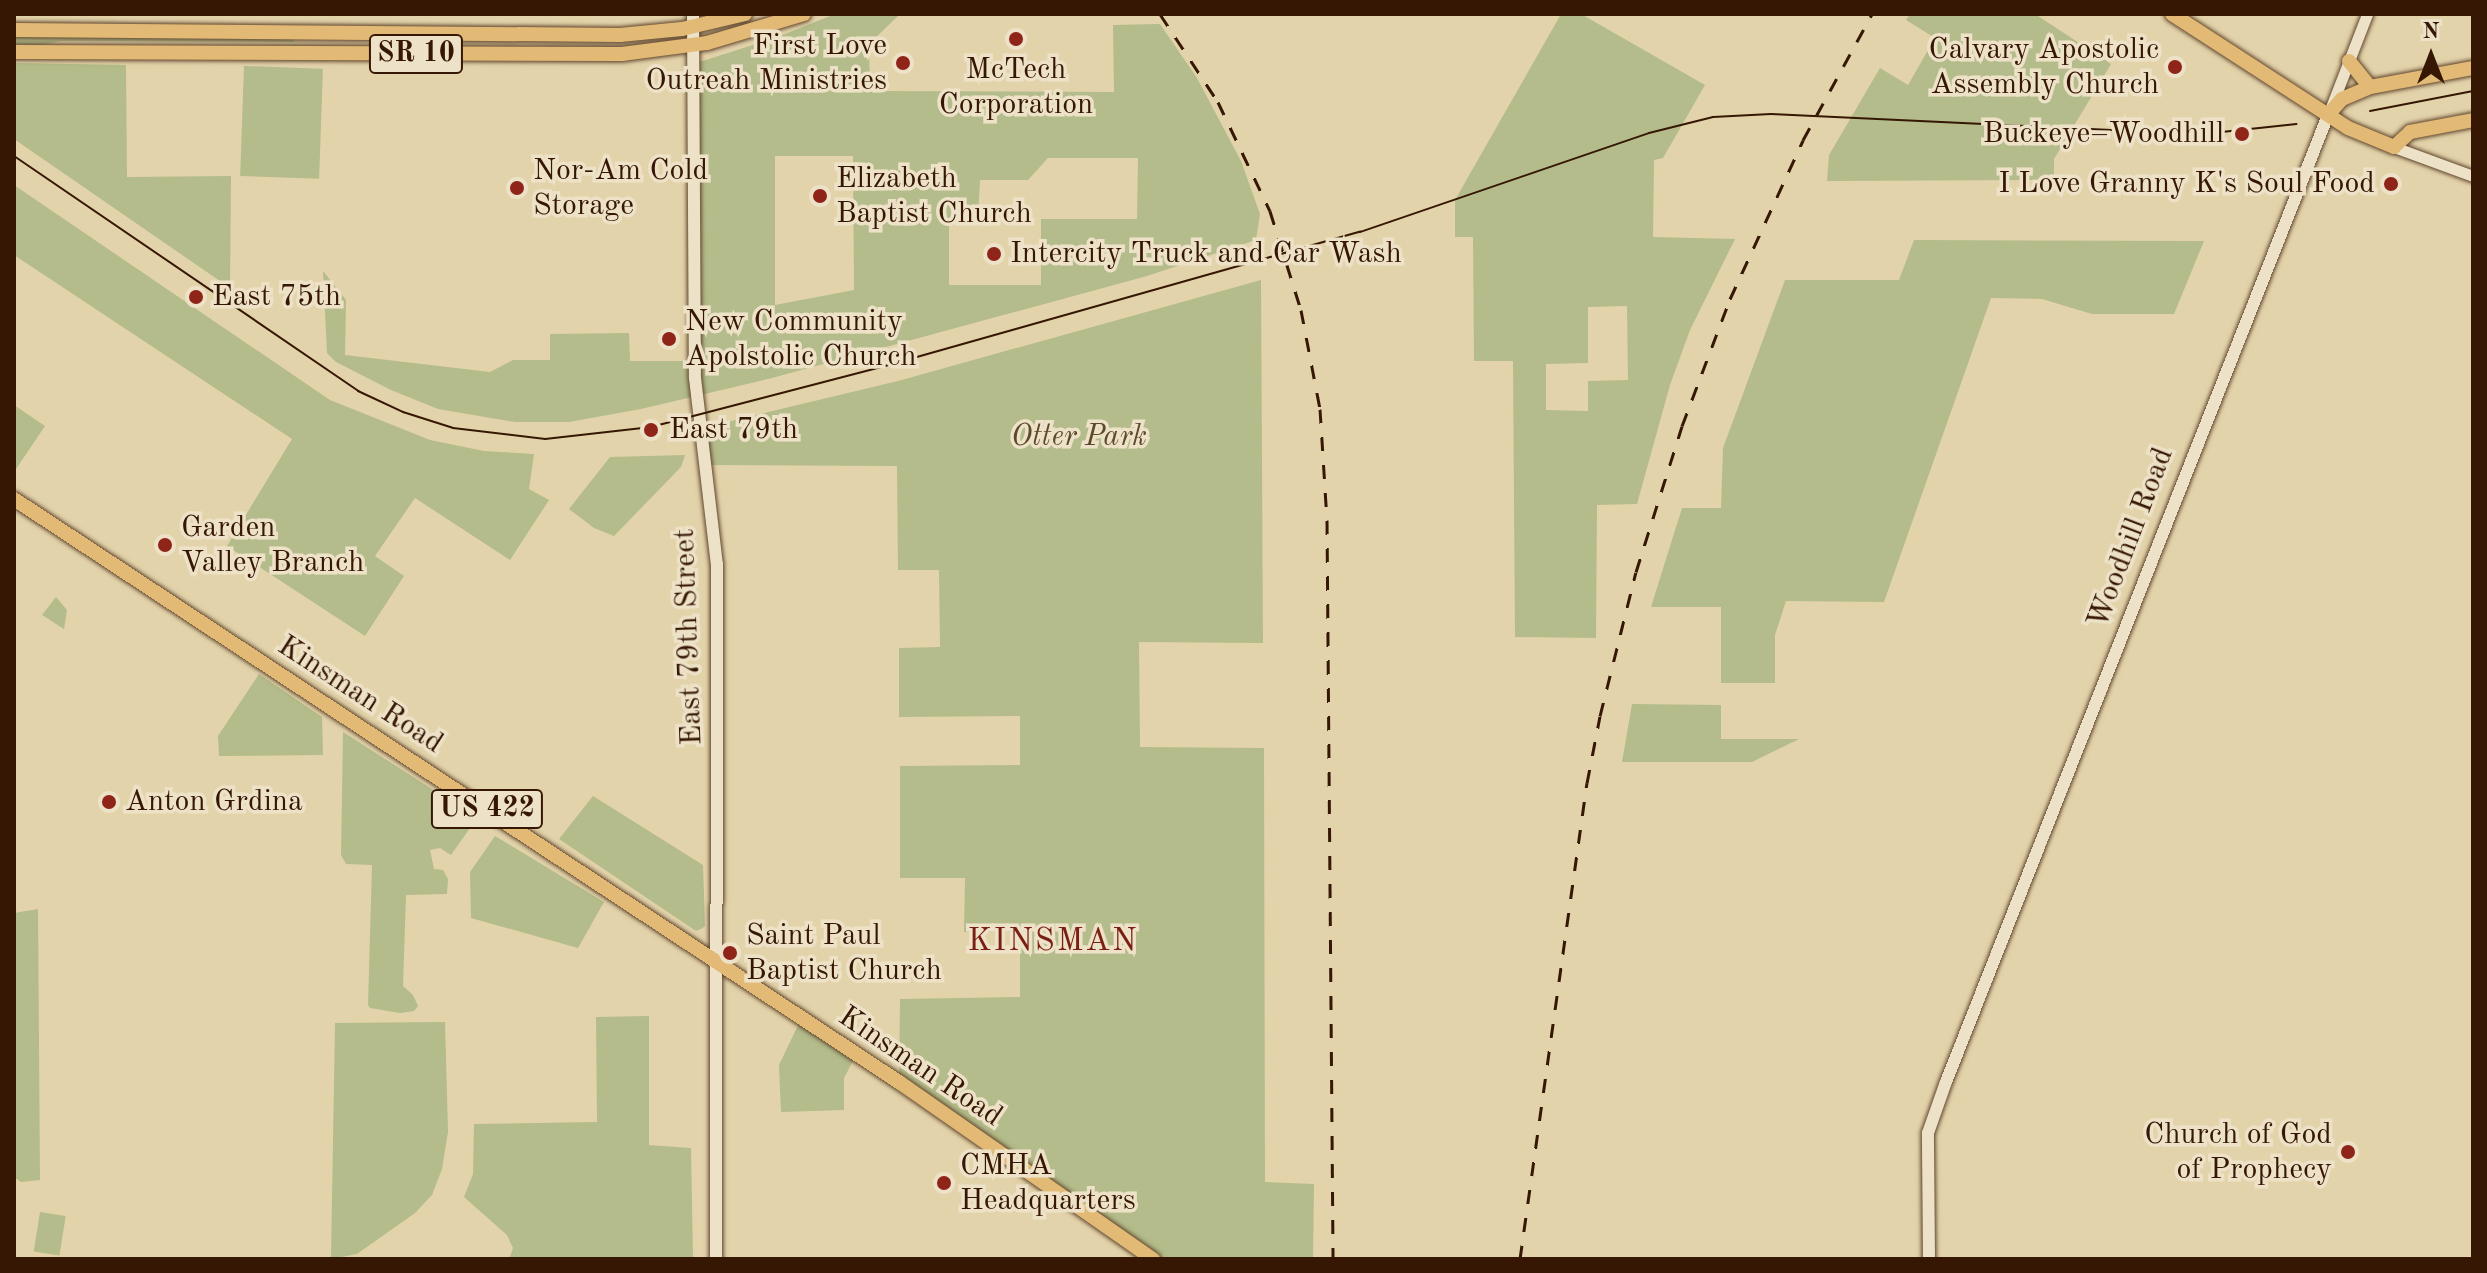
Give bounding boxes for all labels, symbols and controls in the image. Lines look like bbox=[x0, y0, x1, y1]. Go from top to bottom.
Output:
north arrow bbox=[2391, 16, 2471, 96]
text: N bbox=[2423, 21, 2439, 43]
place label: First Love Outreah Ministries bbox=[646, 28, 887, 98]
road number: SR 10 bbox=[368, 30, 464, 78]
marker: McTech Corporation bbox=[1007, 30, 1025, 48]
place label: Calvary Apostolic Assembly Church bbox=[1929, 32, 2159, 102]
place label: McTech Corporation bbox=[939, 52, 1093, 122]
marker: First Love Outreah Ministries bbox=[894, 54, 912, 72]
marker: Calvary Apostolic Assembly Church bbox=[2166, 58, 2184, 76]
place label: Buckeye–Woodhill bbox=[1983, 116, 2224, 152]
marker: Buckeye–Woodhill bbox=[2231, 123, 2253, 145]
place label: Nor-Am Cold Storage bbox=[533, 153, 708, 224]
place label: Elizabeth Baptist Church bbox=[836, 161, 1032, 232]
place label: I Love Granny K's Soul Food bbox=[1998, 166, 2375, 202]
marker: I Love Granny K's Soul Food bbox=[2382, 175, 2400, 193]
marker: Nor-Am Cold Storage bbox=[508, 179, 526, 197]
marker: Elizabeth Baptist Church bbox=[811, 187, 829, 205]
place label: Intercity Truck and Car Wash bbox=[1010, 236, 1402, 272]
marker: Intercity Truck and Car Wash bbox=[985, 245, 1003, 263]
place label: East 75th bbox=[212, 279, 341, 315]
marker: East 75th bbox=[187, 288, 205, 306]
place label: New Community Apolstolic Church bbox=[685, 304, 917, 374]
marker: New Community Apolstolic Church bbox=[660, 330, 678, 348]
place label: East 79th bbox=[669, 412, 798, 448]
marker: East 79th bbox=[640, 419, 662, 441]
park label: Otter Park bbox=[1011, 419, 1147, 455]
street label: Woodhill Road bbox=[2080, 443, 2182, 633]
place label: Garden Valley Branch bbox=[181, 510, 364, 580]
street label: East 79th Street bbox=[667, 528, 711, 746]
marker: Garden Valley Branch bbox=[156, 536, 174, 554]
street label: Kinsman Road bbox=[270, 628, 450, 762]
place label: Anton Grdina bbox=[125, 784, 303, 820]
road number: US 422 bbox=[429, 785, 545, 833]
marker: Anton Grdina bbox=[100, 793, 118, 811]
place label: Saint Paul Baptist Church bbox=[746, 918, 942, 988]
district label: KINSMAN bbox=[967, 923, 1139, 961]
marker: Saint Paul Baptist Church bbox=[721, 944, 739, 962]
street label: Kinsman Road bbox=[831, 999, 1009, 1135]
place label: Church of God of Prophecy bbox=[2144, 1117, 2332, 1188]
marker: Church of God of Prophecy bbox=[2339, 1143, 2357, 1161]
place label: CMHA Headquarters bbox=[960, 1148, 1136, 1218]
marker: CMHA Headquarters bbox=[935, 1174, 953, 1192]

